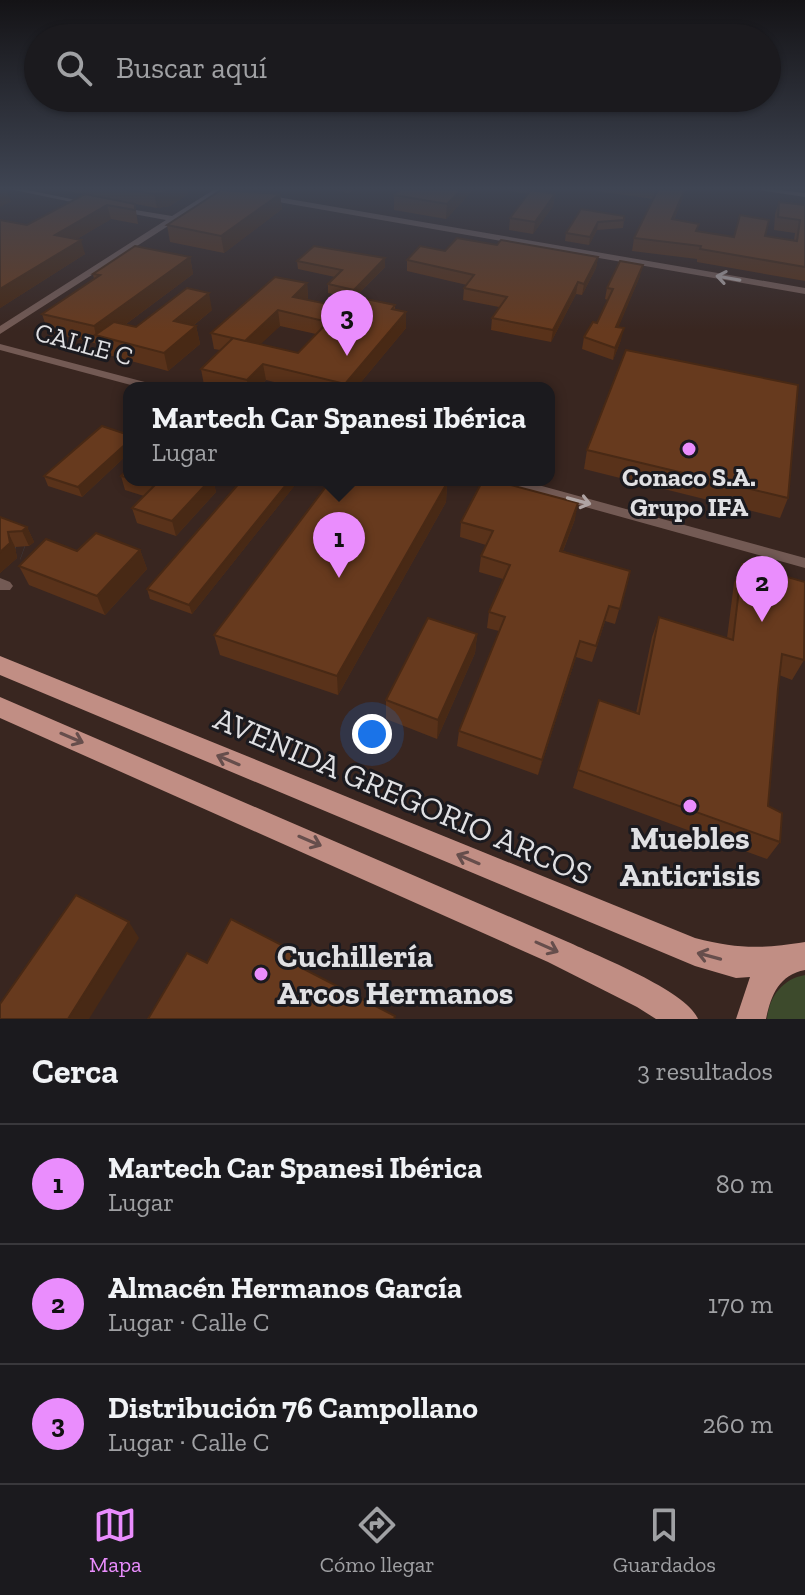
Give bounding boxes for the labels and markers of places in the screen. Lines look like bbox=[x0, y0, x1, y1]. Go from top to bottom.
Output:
pin: 3 bbox=[321, 290, 373, 356]
marker: Conaco S.A. Grupo IFA bbox=[680, 440, 698, 458]
place label: Conaco S.A. Grupo IFA bbox=[622, 461, 756, 523]
pin: 1 bbox=[313, 512, 365, 578]
pin: 2 bbox=[736, 556, 788, 622]
marker: Muebles Anticrisis bbox=[681, 797, 699, 815]
place label: Muebles Anticrisis bbox=[620, 819, 760, 894]
place label: Cuchillería Arcos Hermanos bbox=[277, 937, 514, 1012]
marker: Cuchillería Arcos Hermanos bbox=[252, 965, 270, 983]

